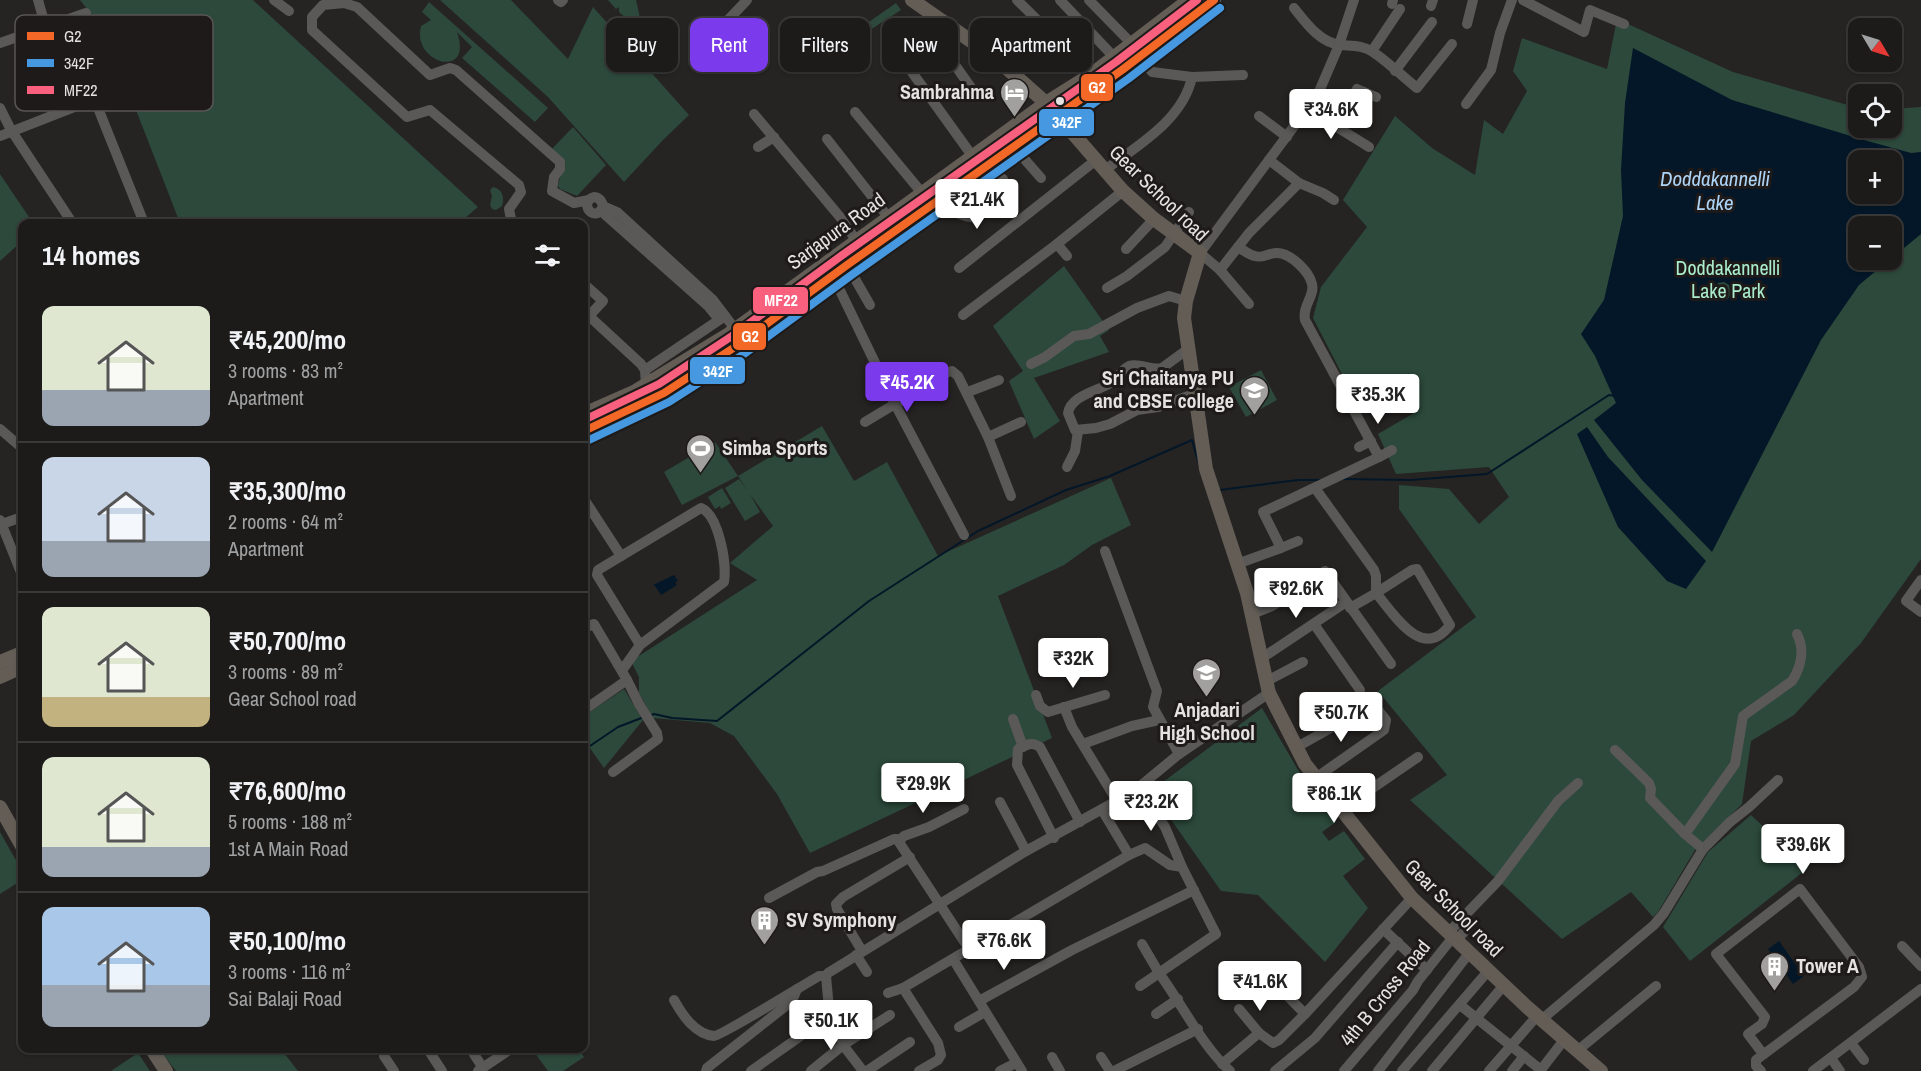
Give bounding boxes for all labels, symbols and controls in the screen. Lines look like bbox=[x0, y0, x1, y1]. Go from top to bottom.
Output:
legend bbox=[15, 15, 213, 111]
chip: Buy bbox=[606, 18, 678, 72]
chip: Rent bbox=[690, 18, 768, 72]
chip: Filters bbox=[780, 18, 870, 72]
chip: New bbox=[882, 18, 958, 72]
chip: Apartment bbox=[970, 18, 1092, 72]
north arrow bbox=[1848, 18, 1902, 72]
map controls bbox=[1848, 18, 1902, 270]
text: G2 bbox=[64, 25, 82, 47]
text: 342F bbox=[64, 52, 94, 74]
line badge: G2 bbox=[1080, 73, 1114, 102]
hotel icon: Sambrahma bbox=[999, 76, 1031, 118]
text: G2 bbox=[1088, 76, 1106, 98]
place label: Sambrahma bbox=[900, 78, 994, 105]
text: MF22 bbox=[64, 79, 98, 101]
button: locate bbox=[1848, 84, 1902, 138]
pin: ₹34.6K bbox=[1282, 89, 1380, 140]
unlabelled marker bbox=[1054, 95, 1066, 107]
text: ₹34.6K bbox=[1303, 95, 1359, 122]
line badge: 342F bbox=[1038, 108, 1095, 137]
text: 342F bbox=[1052, 111, 1082, 133]
street label: Gear School road bbox=[1104, 138, 1215, 247]
button: + bbox=[1848, 150, 1902, 204]
water label: Doddakannelli Lake bbox=[1660, 164, 1770, 217]
pin: ₹21.4K bbox=[928, 179, 1026, 230]
text: ₹21.4K bbox=[949, 185, 1005, 212]
street label: Sarjapura Road bbox=[781, 186, 890, 275]
button: − bbox=[1848, 216, 1902, 270]
text: 14 homes bbox=[42, 238, 140, 273]
icon: filters bbox=[531, 239, 564, 272]
park label: Doddakannelli Lake Park bbox=[1676, 254, 1780, 304]
line badge: MF22 bbox=[752, 286, 809, 315]
text: MF22 bbox=[764, 289, 798, 311]
text: ₹45,200/mo bbox=[228, 322, 346, 357]
line badge: G2 bbox=[732, 322, 767, 351]
text: G2 bbox=[741, 325, 759, 347]
icon: home bbox=[90, 330, 162, 402]
line badge: 342F bbox=[689, 356, 746, 385]
text: 3 rooms · 83 m² bbox=[228, 357, 343, 384]
text: 342F bbox=[703, 360, 733, 382]
pin: ₹45.2K bbox=[858, 362, 956, 413]
place label: Sri Chaitanya PU and CBSE college bbox=[1094, 364, 1234, 414]
text: ₹45.2K bbox=[879, 368, 935, 395]
school or university icon: Sri Chaitanya PU and CBSE college bbox=[1239, 374, 1271, 416]
pin: ₹35.3K bbox=[1329, 374, 1427, 425]
text: ₹35.3K bbox=[1350, 380, 1406, 407]
text: Apartment bbox=[228, 384, 304, 411]
sports icon: Simba Sports bbox=[685, 432, 717, 474]
place label: Simba Sports bbox=[722, 434, 828, 461]
text: ₹35,300/mo bbox=[228, 473, 346, 508]
icon: home bbox=[90, 481, 162, 553]
text: 2 rooms · 64 m² bbox=[228, 508, 343, 535]
text: Apartment bbox=[228, 535, 304, 562]
pin: ₹92.6K bbox=[1247, 568, 1345, 619]
text: ₹92.6K bbox=[1268, 574, 1324, 601]
text: ₹50,700/mo bbox=[228, 623, 346, 658]
icon: home bbox=[90, 631, 162, 703]
pin: ₹32K bbox=[1037, 638, 1109, 689]
text: ₹32K bbox=[1052, 644, 1094, 671]
school or university icon: Anjadari High School bbox=[1191, 656, 1223, 698]
text: 3 rooms · 89 m² bbox=[228, 658, 343, 685]
text: Gear School road bbox=[228, 685, 357, 712]
pin: ₹50.7K bbox=[1292, 692, 1390, 743]
place label: Anjadari High School bbox=[1159, 696, 1255, 746]
text: ₹50.7K bbox=[1313, 698, 1369, 725]
pin: ₹29.9K bbox=[874, 763, 972, 814]
text: ₹29.9K bbox=[895, 769, 951, 796]
text: ₹76,600/mo bbox=[228, 773, 346, 808]
pin: ₹86.1K bbox=[1285, 773, 1383, 824]
text: ₹86.1K bbox=[1306, 779, 1362, 806]
icon: home bbox=[90, 781, 162, 853]
pin: ₹23.2K bbox=[1102, 781, 1200, 832]
text: ₹23.2K bbox=[1123, 787, 1179, 814]
text: 5 rooms · 188 m² bbox=[228, 808, 352, 835]
pin: ₹39.6K bbox=[1754, 824, 1852, 875]
text: ₹39.6K bbox=[1775, 830, 1831, 857]
text: 1st A Main Road bbox=[228, 835, 348, 862]
street label: Gear School road bbox=[1399, 853, 1509, 963]
building icon: SV Symphony bbox=[749, 904, 781, 946]
place label: SV Symphony bbox=[786, 906, 897, 933]
pin: ₹76.6K bbox=[955, 920, 1053, 971]
text: ₹50,100/mo bbox=[228, 923, 346, 958]
text: ₹76.6K bbox=[976, 926, 1032, 953]
icon: home bbox=[90, 931, 162, 1003]
street label: 4th B Cross Road bbox=[1333, 934, 1436, 1051]
building icon: Tower A bbox=[1759, 950, 1791, 992]
place label: Tower A bbox=[1796, 952, 1859, 979]
text: 3 rooms · 116 m² bbox=[228, 958, 351, 985]
pin: ₹41.6K bbox=[1211, 961, 1309, 1012]
text: ₹41.6K bbox=[1232, 967, 1288, 994]
text: Sai Balaji Road bbox=[228, 985, 342, 1012]
pin: ₹50.1K bbox=[782, 1000, 880, 1051]
text: ₹50.1K bbox=[803, 1006, 859, 1033]

